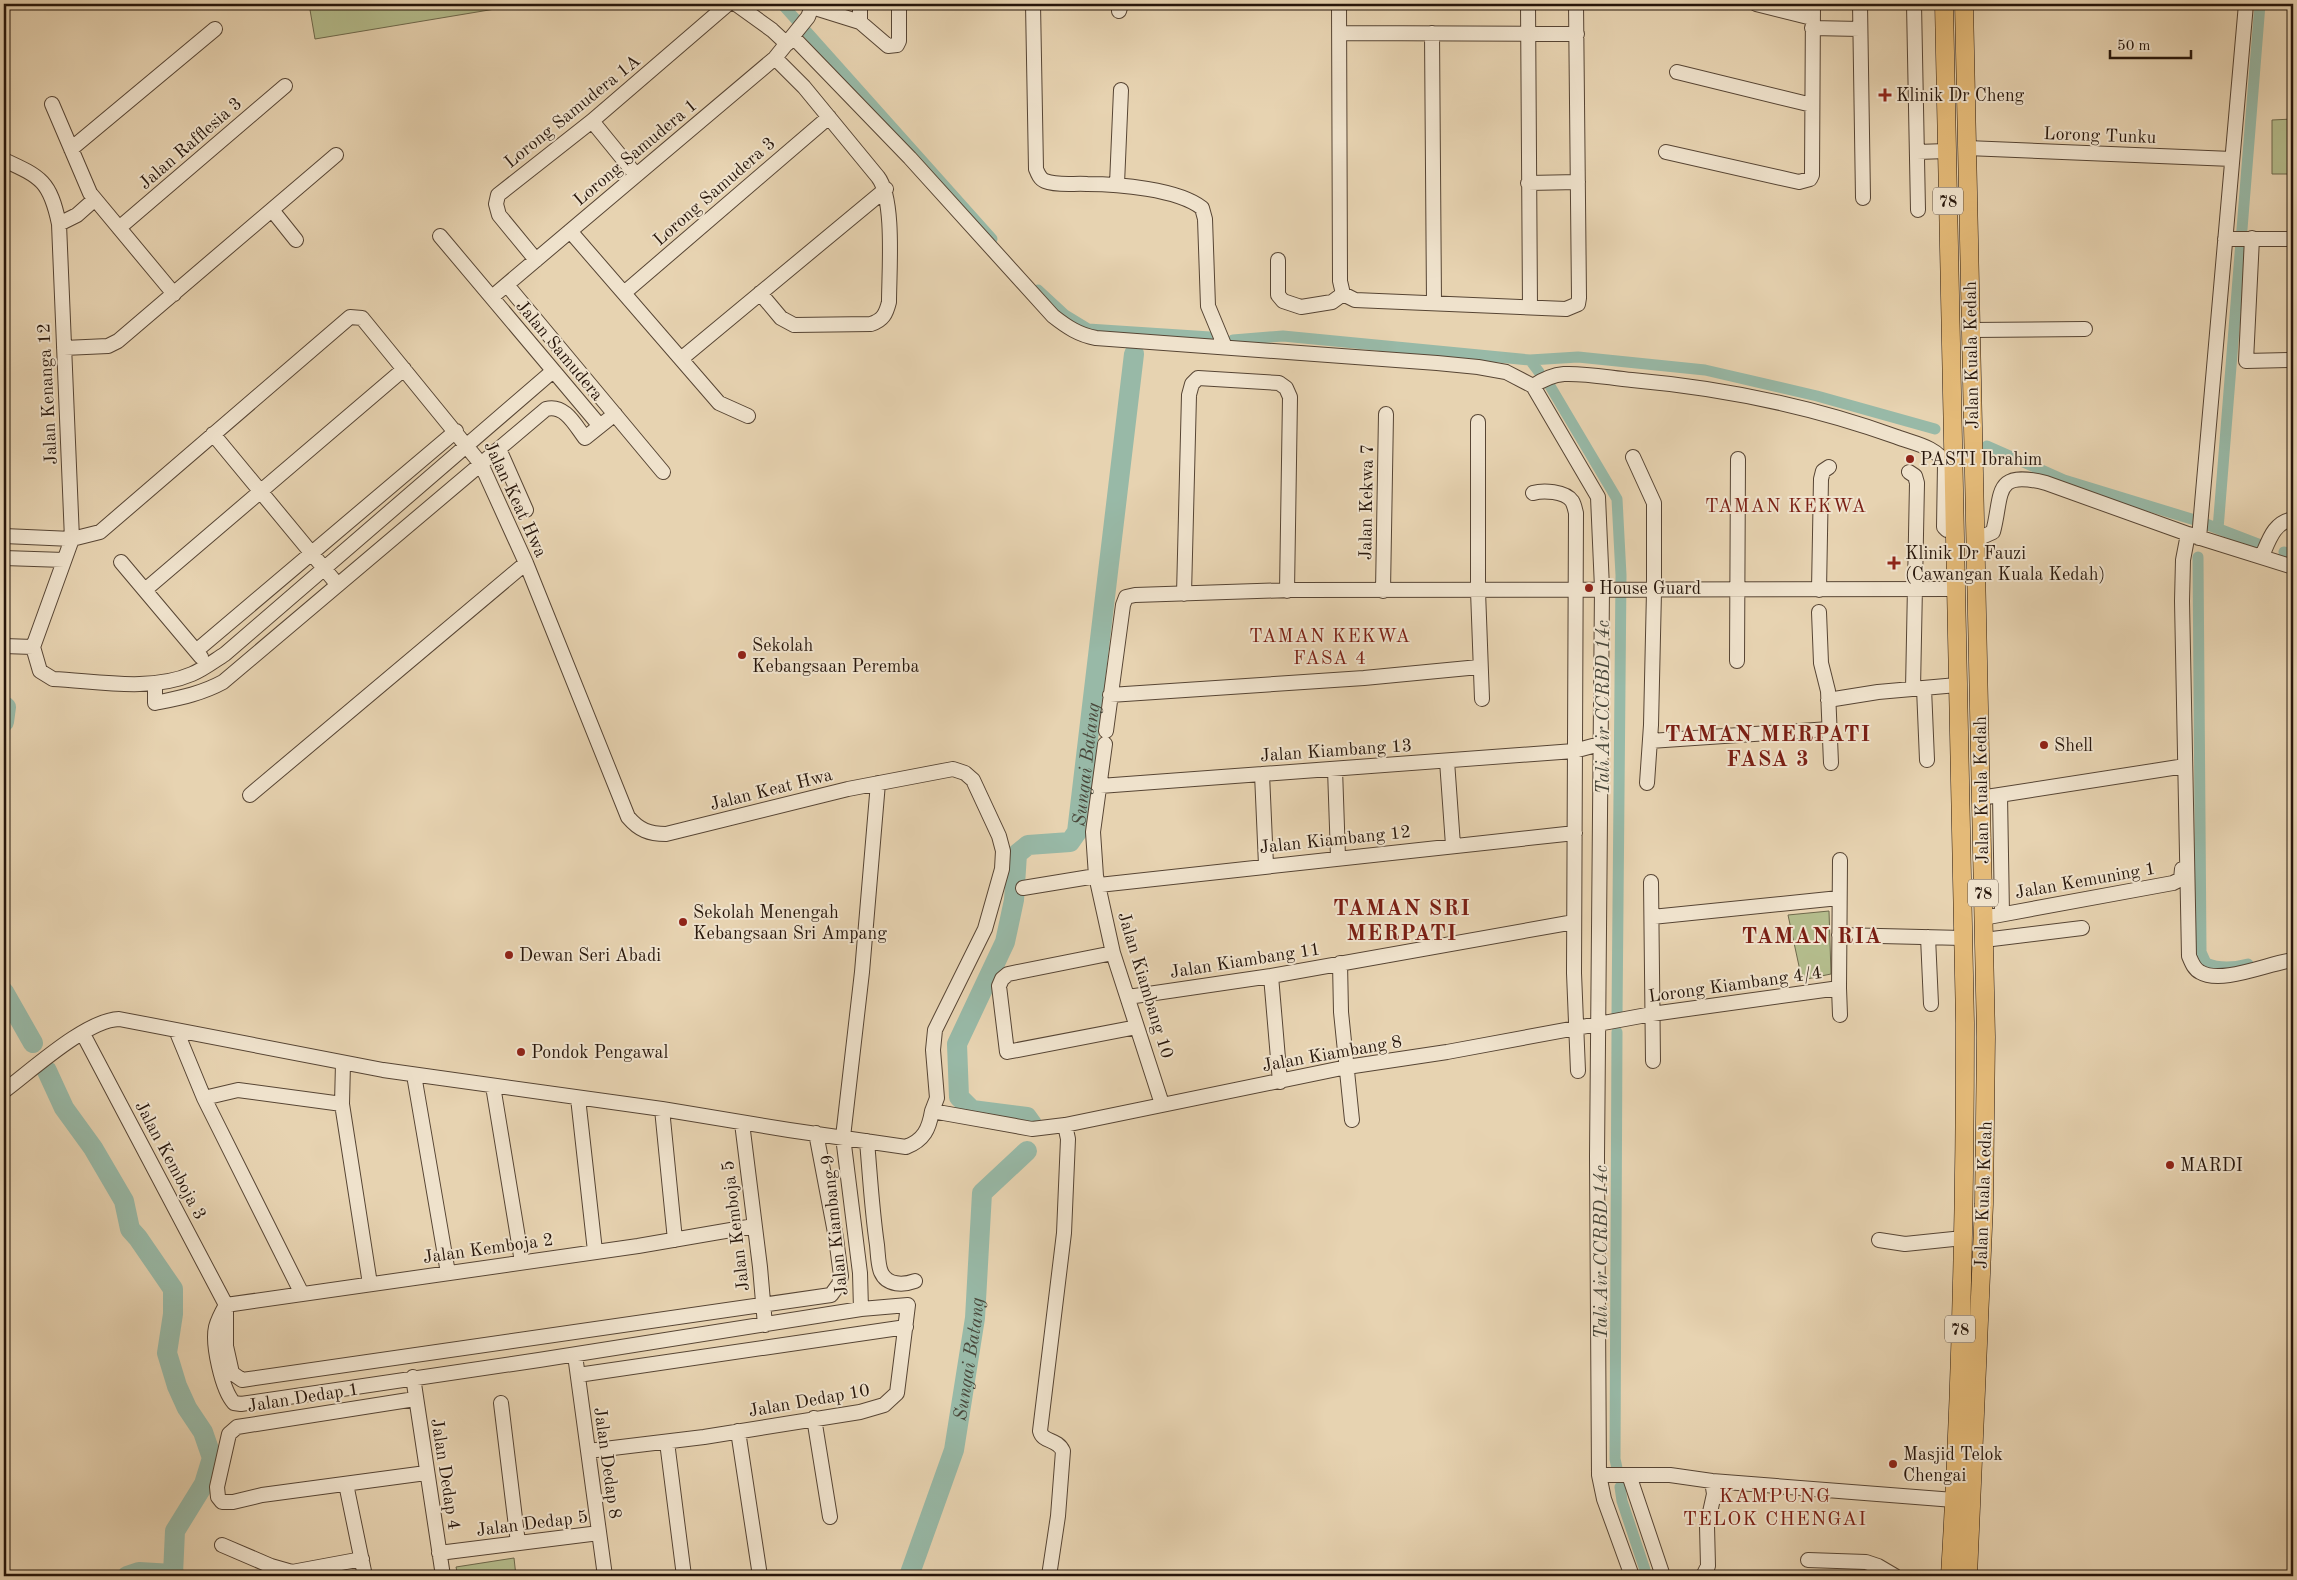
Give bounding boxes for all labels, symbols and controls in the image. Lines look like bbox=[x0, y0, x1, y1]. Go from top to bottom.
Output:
scale bar bbox=[2110, 28, 2191, 60]
text: 50 m bbox=[2117, 39, 2151, 54]
street label: Lorong Samudera 1A bbox=[500, 49, 644, 173]
place label: Klinik Dr Cheng bbox=[1896, 87, 2025, 105]
marker: Klinik Dr Cheng bbox=[1878, 88, 1892, 102]
street label: Jalan Rafflesia 3 bbox=[136, 94, 246, 193]
street label: Lorong Samudera 1 bbox=[569, 94, 701, 210]
street label: Lorong Tunku bbox=[2043, 125, 2157, 147]
street label: Lorong Samudera 3 bbox=[650, 134, 779, 249]
road number: 78 bbox=[1933, 188, 1963, 215]
street label: Jalan Kuala Kedah bbox=[1962, 281, 1982, 429]
street label: Jalan Samudera bbox=[512, 297, 606, 404]
street label: Jalan Kenanga 12 bbox=[35, 323, 61, 465]
street label: Jalan Keat Hwa bbox=[480, 439, 550, 560]
street label: Jalan Kekwa 7 bbox=[1357, 444, 1377, 560]
place label: PASTI Ibrahim bbox=[1920, 451, 2042, 469]
marker: PASTI Ibrahim bbox=[1904, 453, 1916, 465]
district label: TAMAN KEKWA bbox=[1705, 498, 1867, 517]
place label: Klinik Dr Fauzi (Cawangan Kuala Kedah) bbox=[1905, 545, 2105, 584]
marker: Klinik Dr Fauzi (Cawangan Kuala Kedah) bbox=[1887, 556, 1901, 570]
place label: House Guard bbox=[1599, 580, 1701, 598]
marker: House Guard bbox=[1583, 582, 1595, 594]
water label: Tali Air CCRBD 14c bbox=[1595, 620, 1614, 794]
district label: TAMAN KEKWA FASA 4 bbox=[1249, 628, 1411, 669]
place label: Sekolah Kebangsaan Peremba bbox=[752, 637, 920, 676]
marker: Sekolah Kebangsaan Peremba bbox=[736, 649, 748, 661]
water label: Sungai Batang bbox=[1071, 702, 1104, 827]
street label: Jalan Kuala Kedah bbox=[1972, 716, 1992, 864]
district label: TAMAN MERPATI FASA 3 bbox=[1665, 724, 1871, 771]
street label: Jalan Kiambang 13 bbox=[1260, 737, 1413, 765]
place label: Shell bbox=[2054, 737, 2093, 755]
marker: Shell bbox=[2038, 739, 2050, 751]
street label: Jalan Keat Hwa bbox=[708, 766, 835, 814]
street label: Jalan Kiambang 12 bbox=[1258, 823, 1412, 857]
street label: Jalan Kemuning 1 bbox=[2013, 860, 2157, 902]
road number: 78 bbox=[1968, 880, 1998, 906]
district label: TAMAN SRI MERPATI bbox=[1333, 898, 1471, 945]
place label: Sekolah Menengah Kebangsaan Sri Ampang bbox=[693, 904, 887, 943]
street label: Jalan Kiambang 10 bbox=[1114, 910, 1176, 1061]
marker: Sekolah Menengah Kebangsaan Sri Ampang bbox=[677, 916, 689, 928]
district label: TAMAN RIA bbox=[1742, 926, 1882, 948]
street label: Jalan Kiambang 11 bbox=[1169, 940, 1322, 982]
place label: Dewan Seri Abadi bbox=[519, 947, 661, 965]
marker: Dewan Seri Abadi bbox=[503, 949, 515, 961]
street label: Lorong Kiambang 4/4 bbox=[1647, 964, 1823, 1006]
street label: Jalan Kiambang 8 bbox=[1261, 1033, 1404, 1075]
place label: Pondok Pengawal bbox=[531, 1044, 668, 1062]
marker: Pondok Pengawal bbox=[515, 1046, 527, 1058]
street label: Jalan Kemboja 3 bbox=[131, 1098, 209, 1223]
street label: Jalan Kuala Kedah bbox=[1972, 1121, 1996, 1269]
street label: Jalan Kiambang 9 bbox=[819, 1153, 851, 1296]
place label: MARDI bbox=[2180, 1157, 2243, 1175]
street label: Jalan Kemboja 5 bbox=[719, 1159, 753, 1292]
marker: MARDI bbox=[2164, 1159, 2176, 1171]
water label: Tali Air CCRBD 14c bbox=[1593, 1165, 1612, 1339]
street label: Jalan Kemboja 2 bbox=[422, 1231, 555, 1267]
water label: Sungai Batang bbox=[952, 1297, 988, 1422]
road number: 78 bbox=[1945, 1316, 1975, 1342]
street label: Jalan Dedap 1 bbox=[246, 1380, 360, 1416]
street label: Jalan Dedap 10 bbox=[747, 1381, 871, 1421]
street label: Jalan Dedap 8 bbox=[590, 1406, 624, 1520]
street label: Jalan Dedap 4 bbox=[427, 1417, 463, 1531]
place label: Masjid Telok Chengai bbox=[1903, 1446, 2003, 1485]
marker: Masjid Telok Chengai bbox=[1887, 1458, 1899, 1470]
district label: KAMPUNG TELOK CHENGAI bbox=[1683, 1487, 1867, 1530]
street label: Jalan Dedap 5 bbox=[475, 1508, 589, 1540]

